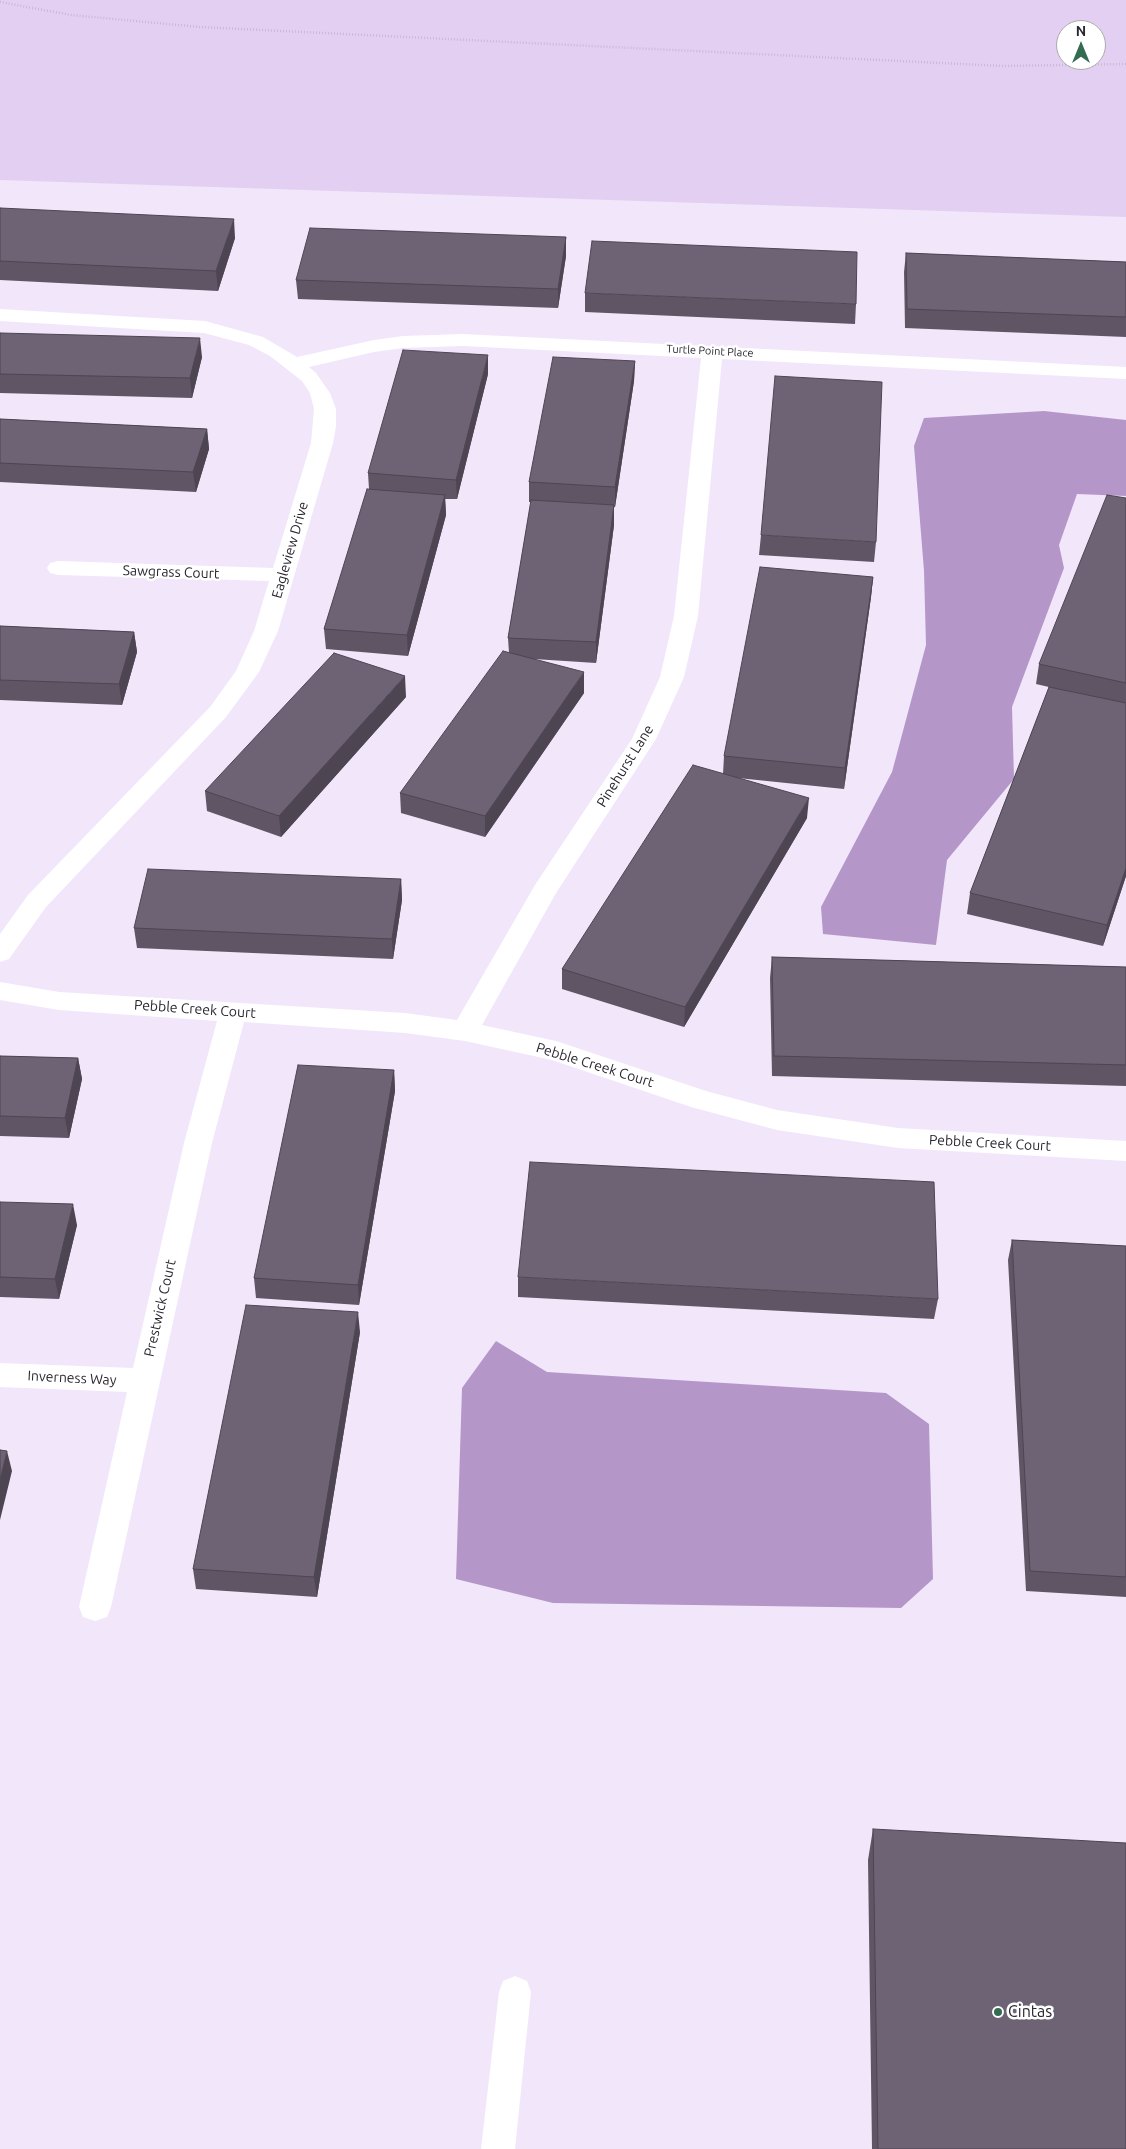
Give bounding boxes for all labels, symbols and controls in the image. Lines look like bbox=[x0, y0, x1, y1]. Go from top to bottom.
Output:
north arrow bbox=[1056, 20, 1106, 70]
text: N bbox=[1076, 23, 1086, 39]
street label: Turtle Point Place bbox=[666, 342, 754, 360]
street label: Eagleview Drive bbox=[268, 500, 312, 600]
street label: Sawgrass Court bbox=[122, 562, 220, 582]
street label: Pinehurst Lane bbox=[593, 722, 657, 810]
street label: Pebble Creek Court bbox=[134, 996, 256, 1022]
street label: Pebble Creek Court bbox=[534, 1039, 656, 1091]
street label: Pebble Creek Court bbox=[929, 1131, 1051, 1155]
street label: Prestwick Court bbox=[141, 1258, 179, 1358]
street label: Inverness Way bbox=[27, 1367, 117, 1389]
place label: Cintas bbox=[1008, 2002, 1052, 2022]
marker: Cintas bbox=[992, 2006, 1004, 2018]

